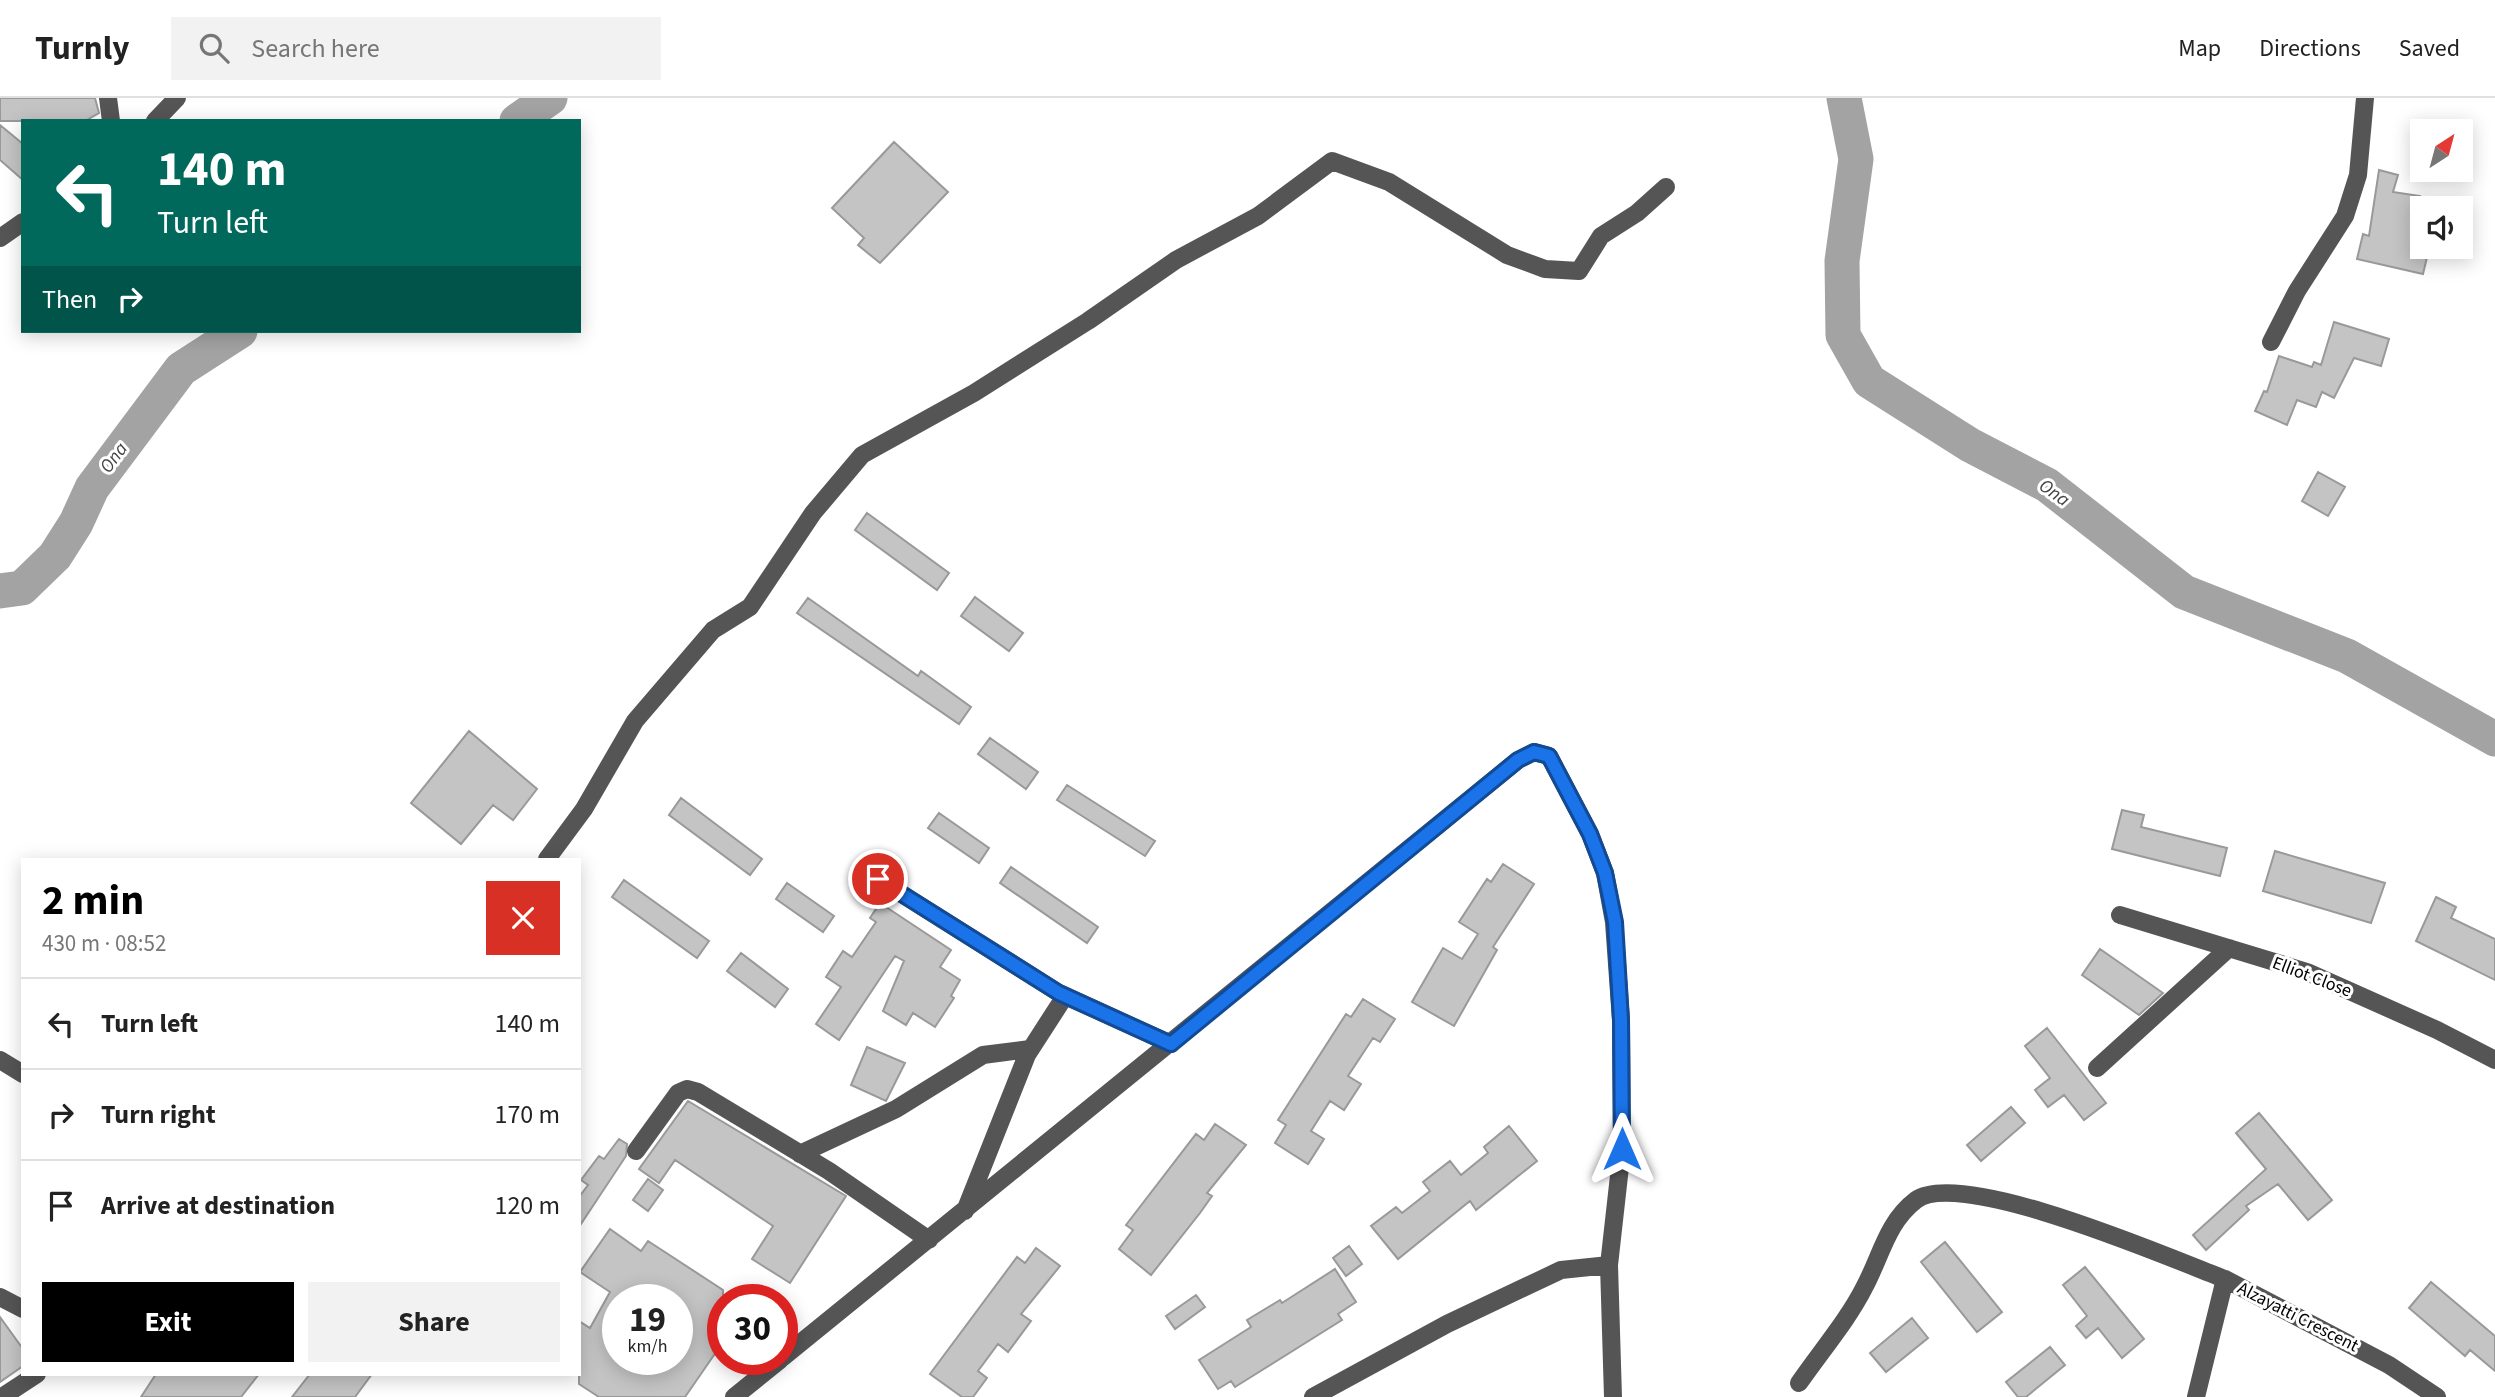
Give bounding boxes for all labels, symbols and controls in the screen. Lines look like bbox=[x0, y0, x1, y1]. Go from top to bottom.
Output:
search box bbox=[171, 17, 661, 80]
text: Turnly bbox=[35, 25, 129, 72]
icon: search bbox=[195, 29, 233, 67]
text: Search here bbox=[251, 30, 380, 67]
text: Map bbox=[2178, 31, 2221, 66]
text: Directions bbox=[2259, 31, 2361, 66]
text: Saved bbox=[2399, 31, 2460, 66]
north arrow bbox=[2410, 119, 2473, 182]
map controls bbox=[2410, 119, 2473, 259]
text: 140 m bbox=[157, 135, 286, 205]
icon: left bbox=[42, 147, 133, 238]
button: sound bbox=[2410, 196, 2473, 259]
text: Turn left bbox=[157, 200, 268, 246]
icon: right bbox=[111, 280, 149, 318]
text: Then bbox=[42, 281, 97, 318]
water label: Ona bbox=[94, 437, 134, 479]
water label: Ona bbox=[2033, 473, 2075, 513]
pin bbox=[848, 849, 908, 909]
icon: arrive bbox=[859, 860, 897, 898]
text: 2 min bbox=[42, 871, 144, 931]
button: close bbox=[486, 881, 560, 955]
text: 430 m · 08:52 bbox=[42, 927, 166, 960]
street label: Elliot Close bbox=[2269, 950, 2355, 1004]
icon: left bbox=[42, 1005, 80, 1043]
text: Turn left bbox=[101, 1005, 198, 1042]
text: 140 m bbox=[494, 1005, 560, 1042]
icon: right bbox=[42, 1096, 80, 1134]
text: Turn right bbox=[101, 1096, 216, 1133]
text: 170 m bbox=[494, 1096, 560, 1133]
position arrow bbox=[1585, 1112, 1659, 1186]
icon: arrive bbox=[42, 1187, 80, 1225]
text: Arrive at destination bbox=[101, 1187, 335, 1224]
text: 120 m bbox=[494, 1187, 560, 1224]
street label: Alzayatti Crescent bbox=[2233, 1276, 2363, 1358]
button: Exit bbox=[42, 1282, 294, 1362]
button: Share bbox=[308, 1282, 560, 1362]
speed limit sign: 30 bbox=[707, 1284, 798, 1375]
text: 19 bbox=[629, 1295, 666, 1345]
text: km/h bbox=[628, 1334, 667, 1359]

